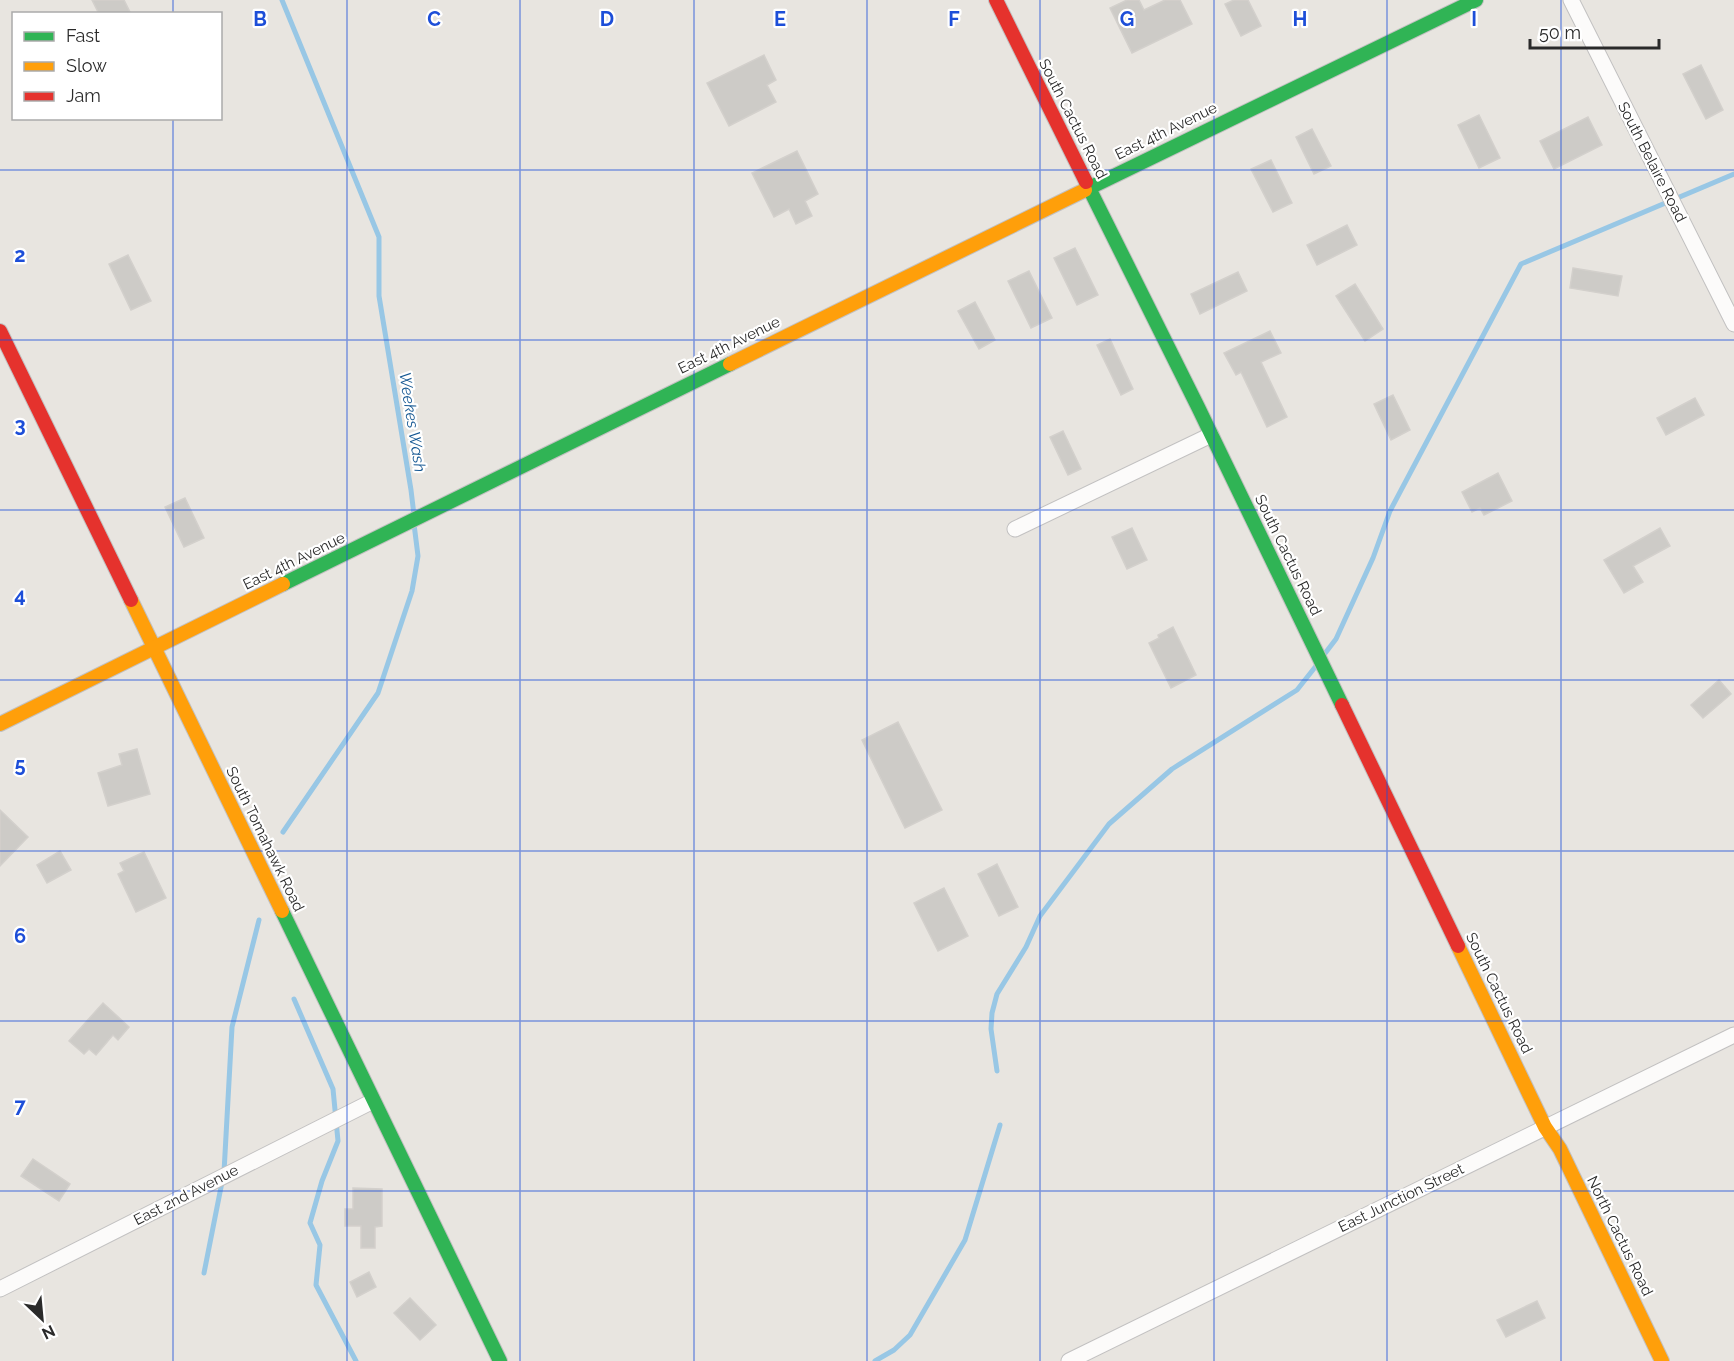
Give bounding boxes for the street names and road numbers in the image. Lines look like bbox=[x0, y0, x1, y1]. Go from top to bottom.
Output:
street label: South Cactus Road bbox=[1035, 56, 1111, 182]
street label: East 4th Avenue bbox=[1112, 98, 1220, 163]
street label: South Belaire Road bbox=[1614, 99, 1690, 225]
street label: East 4th Avenue bbox=[675, 312, 783, 377]
street label: South Cactus Road bbox=[1251, 492, 1325, 618]
street label: East 4th Avenue bbox=[240, 528, 348, 593]
street label: South Tomahawk Road bbox=[222, 764, 308, 914]
street label: South Cactus Road bbox=[1462, 930, 1536, 1056]
street label: East Junction Street bbox=[1335, 1160, 1467, 1236]
street label: East 2nd Avenue bbox=[131, 1161, 242, 1229]
street label: North Cactus Road bbox=[1583, 1173, 1657, 1299]

